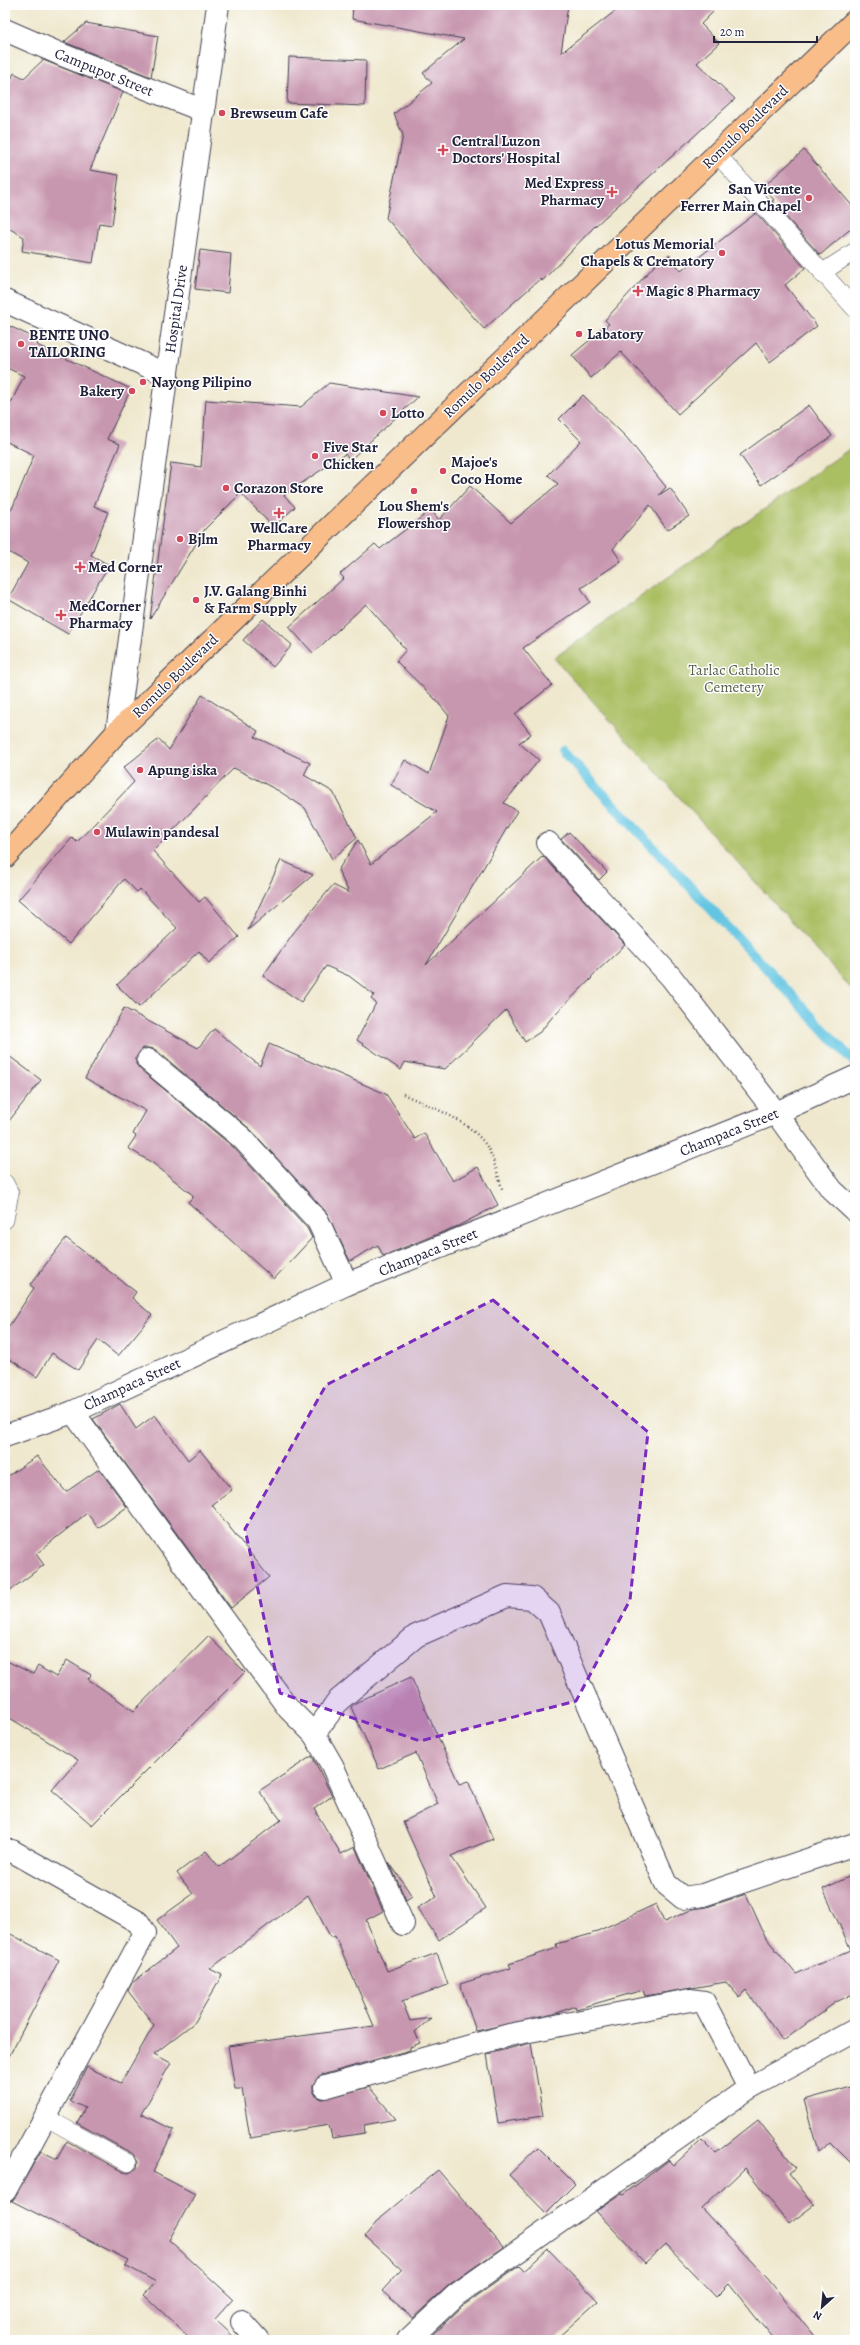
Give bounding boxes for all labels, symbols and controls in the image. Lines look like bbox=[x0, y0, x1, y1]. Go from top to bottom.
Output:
scale bar bbox=[714, 18, 817, 44]
text: 20 m bbox=[720, 24, 744, 40]
street label: Campupot Street bbox=[52, 43, 157, 101]
street label: Romulo Boulevard bbox=[698, 80, 793, 173]
place label: Brewseum Cafe bbox=[230, 103, 328, 123]
marker: Brewseum Cafe bbox=[217, 108, 227, 118]
place label: Central Luzon Doctors' Hospital bbox=[452, 131, 560, 168]
marker: Central Luzon Doctors' Hospital bbox=[437, 144, 449, 156]
place label: Med Express Pharmacy bbox=[524, 173, 605, 210]
place label: San Vicente Ferrer Main Chapel bbox=[680, 179, 801, 216]
marker: Med Express Pharmacy bbox=[607, 187, 617, 197]
marker: San Vicente Ferrer Main Chapel bbox=[804, 193, 814, 203]
place label: Lotus Memorial Chapels & Crematory bbox=[581, 234, 715, 271]
marker: Lotus Memorial Chapels & Crematory bbox=[717, 248, 727, 258]
street label: Hospital Drive bbox=[160, 263, 192, 354]
place label: Magic 8 Pharmacy bbox=[646, 281, 761, 301]
marker: Magic 8 Pharmacy bbox=[633, 286, 643, 296]
place label: Labatory bbox=[587, 324, 644, 344]
place label: BENTE UNO TAILORING bbox=[29, 325, 109, 362]
street label: Romulo Boulevard bbox=[439, 329, 534, 422]
marker: Labatory bbox=[574, 329, 584, 339]
marker: BENTE UNO TAILORING bbox=[16, 339, 26, 349]
place label: Nayong Pilipino bbox=[151, 372, 252, 392]
marker: Nayong Pilipino bbox=[138, 377, 148, 387]
place label: Bakery bbox=[80, 381, 125, 401]
marker: Bakery bbox=[127, 386, 137, 396]
place label: Lotto bbox=[391, 403, 425, 423]
marker: Lotto bbox=[378, 408, 388, 418]
place label: Five Star Chicken bbox=[323, 437, 378, 474]
marker: Five Star Chicken bbox=[310, 451, 320, 461]
place label: Majoe's Coco Home bbox=[451, 452, 523, 489]
marker: Majoe's Coco Home bbox=[438, 466, 448, 476]
place label: Corazon Store bbox=[234, 478, 323, 498]
marker: Corazon Store bbox=[221, 483, 231, 493]
marker: Lou Shem's Flowershop bbox=[409, 486, 419, 496]
place label: Lou Shem's Flowershop bbox=[377, 496, 451, 533]
marker: WellCare Pharmacy bbox=[274, 508, 284, 518]
place label: WellCare Pharmacy bbox=[247, 518, 312, 555]
place label: Bjlm bbox=[188, 529, 218, 549]
marker: Bjlm bbox=[175, 534, 185, 544]
place label: Med Corner bbox=[88, 557, 162, 577]
marker: Med Corner bbox=[75, 562, 85, 572]
place label: J.V. Galang Binhi & Farm Supply bbox=[204, 581, 308, 618]
marker: J.V. Galang Binhi & Farm Supply bbox=[191, 595, 201, 605]
place label: MedCorner Pharmacy bbox=[69, 596, 141, 633]
marker: MedCorner Pharmacy bbox=[56, 610, 66, 620]
street label: Romulo Boulevard bbox=[128, 629, 223, 722]
park label: Tarlac Catholic Cemetery bbox=[688, 660, 780, 697]
place label: Apung iska bbox=[147, 760, 218, 780]
marker: Apung iska bbox=[135, 765, 145, 775]
place label: Mulawin pandesal bbox=[105, 822, 219, 842]
marker: Mulawin pandesal bbox=[92, 827, 102, 837]
street label: Champaca Street bbox=[677, 1103, 781, 1161]
street label: Champaca Street bbox=[376, 1223, 480, 1281]
street label: Champaca Street bbox=[80, 1353, 184, 1415]
north arrow bbox=[802, 2287, 842, 2327]
text: N bbox=[811, 2307, 825, 2324]

